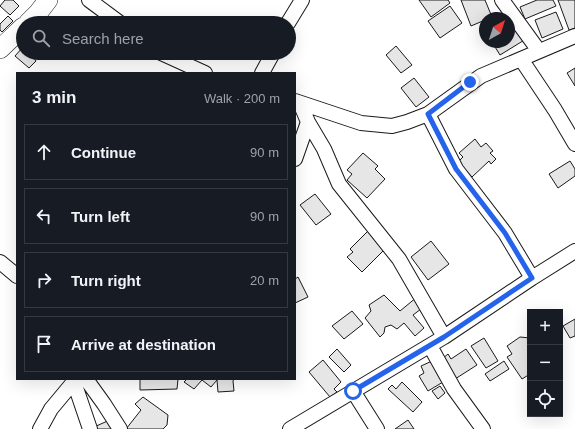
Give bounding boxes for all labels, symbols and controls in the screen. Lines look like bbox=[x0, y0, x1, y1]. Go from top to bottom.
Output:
north arrow bbox=[479, 12, 515, 48]
search box bbox=[16, 16, 296, 60]
icon: search bbox=[30, 27, 52, 49]
text: Search here bbox=[62, 30, 144, 47]
route end bbox=[461, 73, 479, 91]
text: 3 min bbox=[32, 88, 76, 107]
text: Walk · 200 m bbox=[204, 91, 280, 106]
icon: ahead bbox=[33, 141, 55, 163]
text: Continue bbox=[71, 144, 136, 161]
text: 90 m bbox=[250, 145, 279, 160]
icon: left bbox=[33, 205, 55, 227]
text: Turn left bbox=[71, 208, 130, 225]
text: 90 m bbox=[250, 209, 279, 224]
icon: right bbox=[33, 269, 55, 291]
text: Turn right bbox=[71, 272, 141, 289]
text: 20 m bbox=[250, 273, 279, 288]
map controls bbox=[527, 309, 563, 417]
button: + bbox=[527, 309, 563, 345]
icon: arrive bbox=[33, 333, 55, 355]
text: Arrive at destination bbox=[71, 336, 216, 353]
button: − bbox=[527, 345, 563, 381]
button: locate bbox=[527, 381, 563, 417]
route start bbox=[344, 382, 362, 400]

